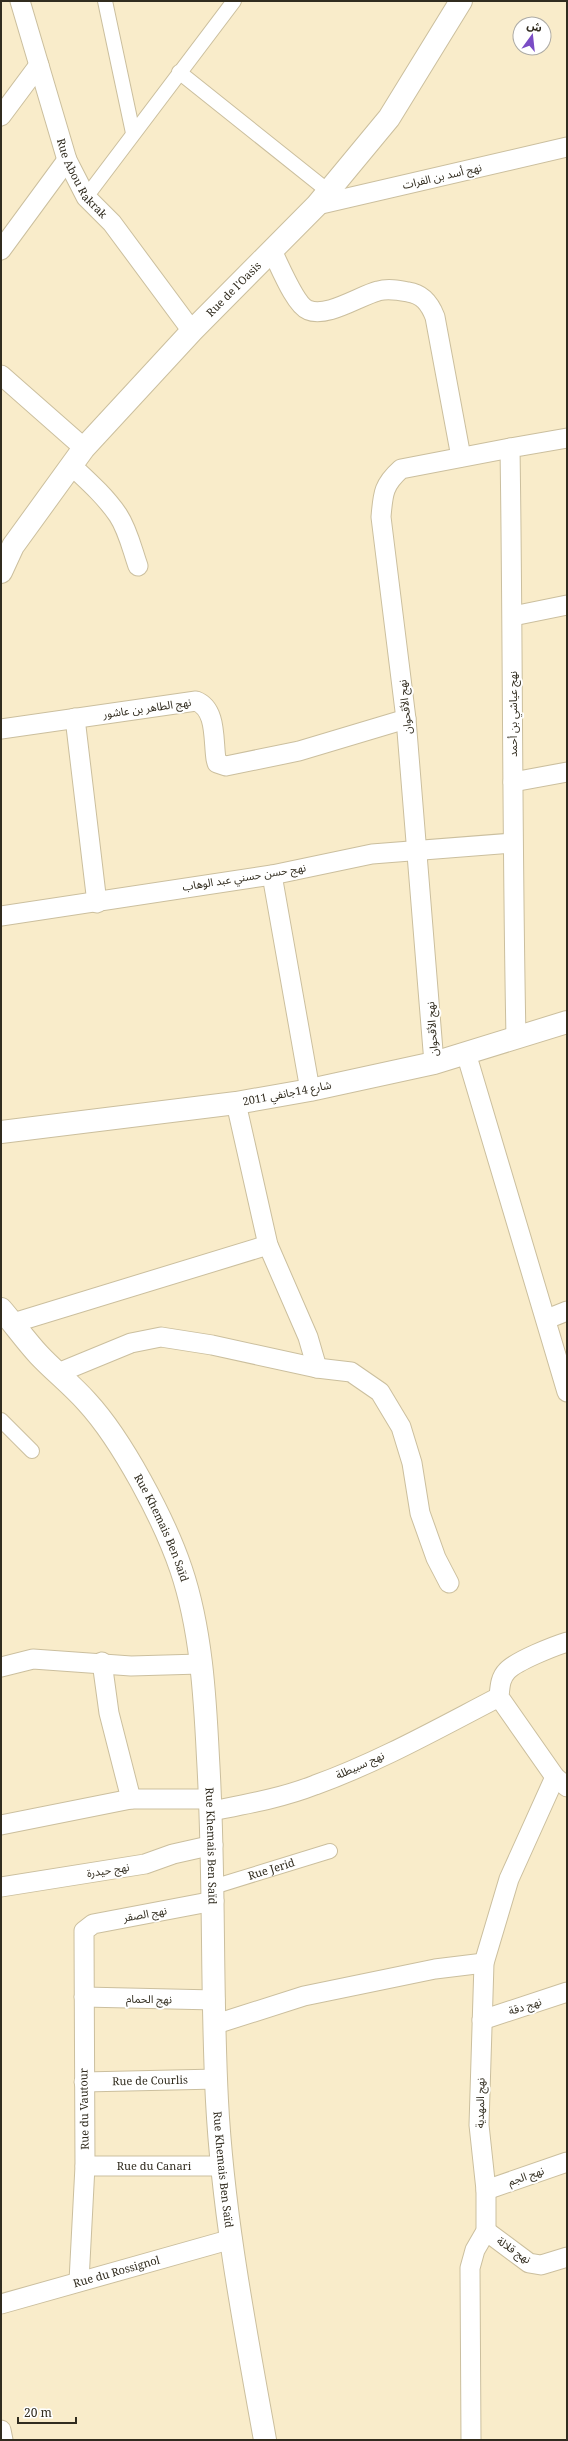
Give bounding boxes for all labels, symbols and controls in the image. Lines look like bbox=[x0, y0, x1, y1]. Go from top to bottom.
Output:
north arrow bbox=[512, 16, 552, 56]
text: ش bbox=[525, 17, 544, 35]
street label: Rue Abou Rakrak bbox=[54, 136, 111, 222]
street label: نهج أسد بن الفرات bbox=[401, 159, 483, 193]
street label: Rue de l'Oasis bbox=[203, 258, 264, 320]
street label: نهج عياشي بن أحمد bbox=[505, 671, 523, 757]
street label: نهج الأقحوان bbox=[394, 679, 416, 735]
street label: نهج الطاهر بن عاشور bbox=[101, 694, 192, 722]
street label: نهج حسن حسني عبد الوهاب bbox=[181, 859, 307, 896]
street label: نهج الأقحوان bbox=[422, 1001, 442, 1057]
street label: شارع 14جانفي 2011 bbox=[241, 1076, 333, 1111]
street label: Rue Khemais Ben Saïd bbox=[131, 1471, 193, 1584]
street label: نهج سبيطلة bbox=[333, 1747, 387, 1783]
street label: Rue Khemais Ben Saïd bbox=[203, 1787, 221, 1905]
street label: Rue Jerid bbox=[246, 1854, 297, 1883]
street label: نهج حيدرة bbox=[85, 1859, 131, 1881]
street label: نهج الصقر bbox=[121, 1902, 168, 1926]
street label: نهج الحمام bbox=[126, 1991, 172, 2007]
street label: نهج دقة bbox=[506, 1993, 544, 2019]
street label: Rue du Vautour bbox=[75, 2067, 92, 2150]
street label: Rue de Courlis bbox=[112, 2072, 188, 2088]
street label: نهج المهدية bbox=[472, 2078, 488, 2128]
street label: Rue Khemais Ben Saïd bbox=[211, 2111, 237, 2229]
street label: Rue du Canari bbox=[117, 2158, 192, 2173]
street label: نهج الجم bbox=[506, 2162, 547, 2191]
street label: نهج قلالة bbox=[494, 2233, 534, 2267]
street label: Rue du Rossignol bbox=[71, 2252, 162, 2290]
scale bar bbox=[18, 2399, 76, 2425]
text: 20 m bbox=[24, 2404, 52, 2421]

